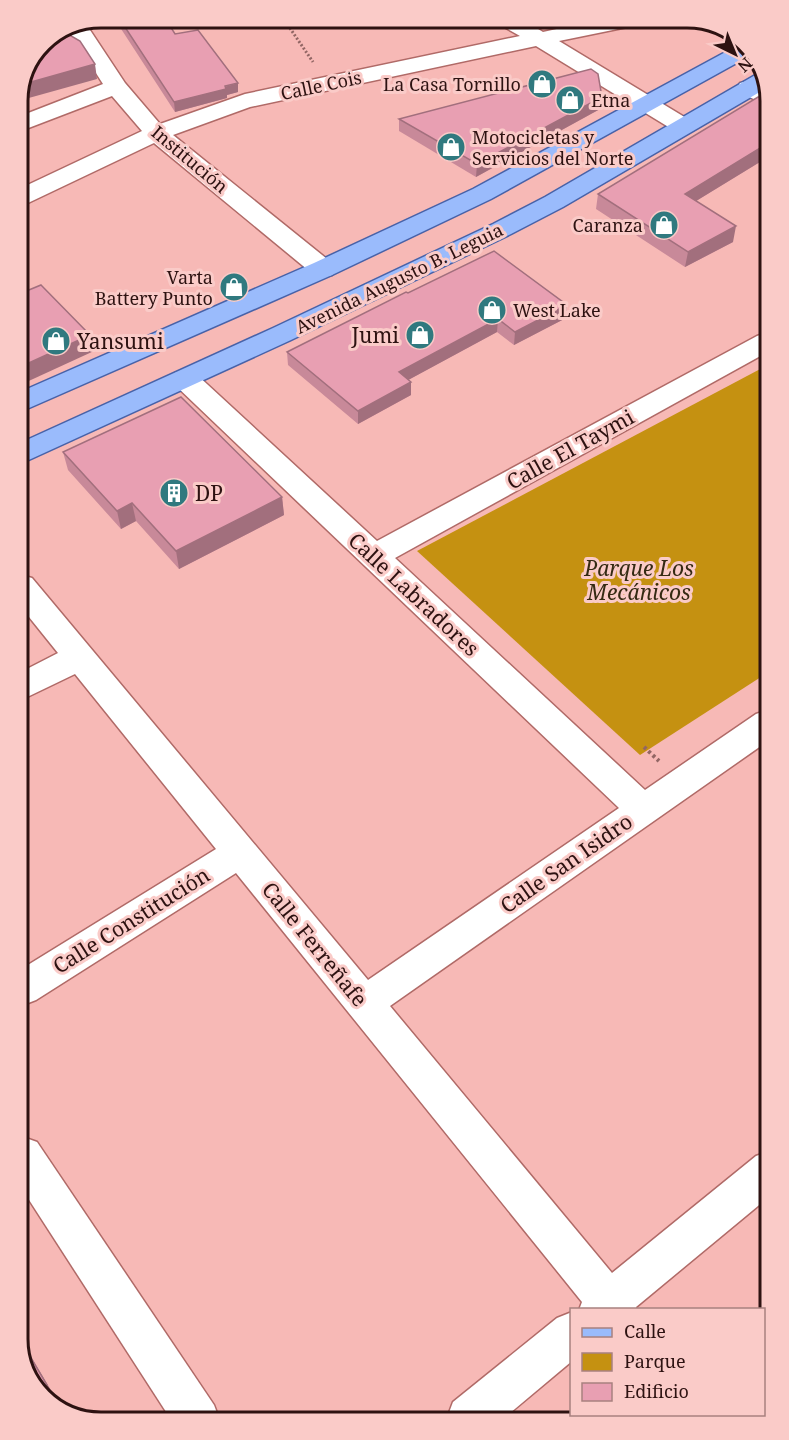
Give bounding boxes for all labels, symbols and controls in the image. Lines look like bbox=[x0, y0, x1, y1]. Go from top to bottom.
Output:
north arrow bbox=[705, 24, 765, 84]
text: N bbox=[733, 53, 757, 78]
street label: Calle Cois bbox=[278, 65, 364, 105]
shop icon: La Casa Tornillo bbox=[526, 68, 558, 100]
place label: La Casa Tornillo bbox=[383, 72, 521, 96]
shop icon: Etna bbox=[554, 84, 586, 116]
place label: Etna bbox=[591, 88, 630, 112]
street label: Institución bbox=[147, 120, 234, 198]
place label: Motocicletas y Servicios del Norte bbox=[472, 125, 633, 170]
shop icon: Motocicletas y Servicios del Norte bbox=[435, 131, 467, 163]
shop icon: Caranza bbox=[648, 209, 680, 241]
place label: Caranza bbox=[573, 213, 643, 237]
street label: Avenida Augusto B. Leguia bbox=[291, 217, 507, 339]
place label: Varta Battery Punto bbox=[95, 265, 213, 310]
shop icon: Varta Battery Punto bbox=[218, 271, 250, 303]
shop icon: West Lake bbox=[476, 294, 508, 326]
place label: West Lake bbox=[513, 298, 601, 322]
shop icon: Jumi bbox=[404, 319, 436, 351]
place label: Jumi bbox=[351, 321, 399, 349]
shop icon: Yansumi bbox=[40, 325, 72, 357]
place label: Yansumi bbox=[76, 327, 164, 355]
street label: Calle El Taymi bbox=[501, 402, 639, 496]
building icon: DP bbox=[158, 477, 190, 509]
place label: DP bbox=[195, 479, 223, 507]
street label: Calle Labradores bbox=[343, 526, 485, 662]
park label: Parque Los Mecánicos bbox=[583, 554, 694, 606]
street label: Calle San Isidro bbox=[494, 807, 638, 919]
street label: Calle Constitución bbox=[47, 860, 215, 980]
street label: Calle Ferreñafe bbox=[256, 876, 374, 1012]
legend bbox=[570, 1308, 765, 1416]
text: Calle bbox=[624, 1319, 666, 1343]
text: Parque bbox=[624, 1349, 686, 1373]
text: Edificio bbox=[624, 1379, 689, 1403]

